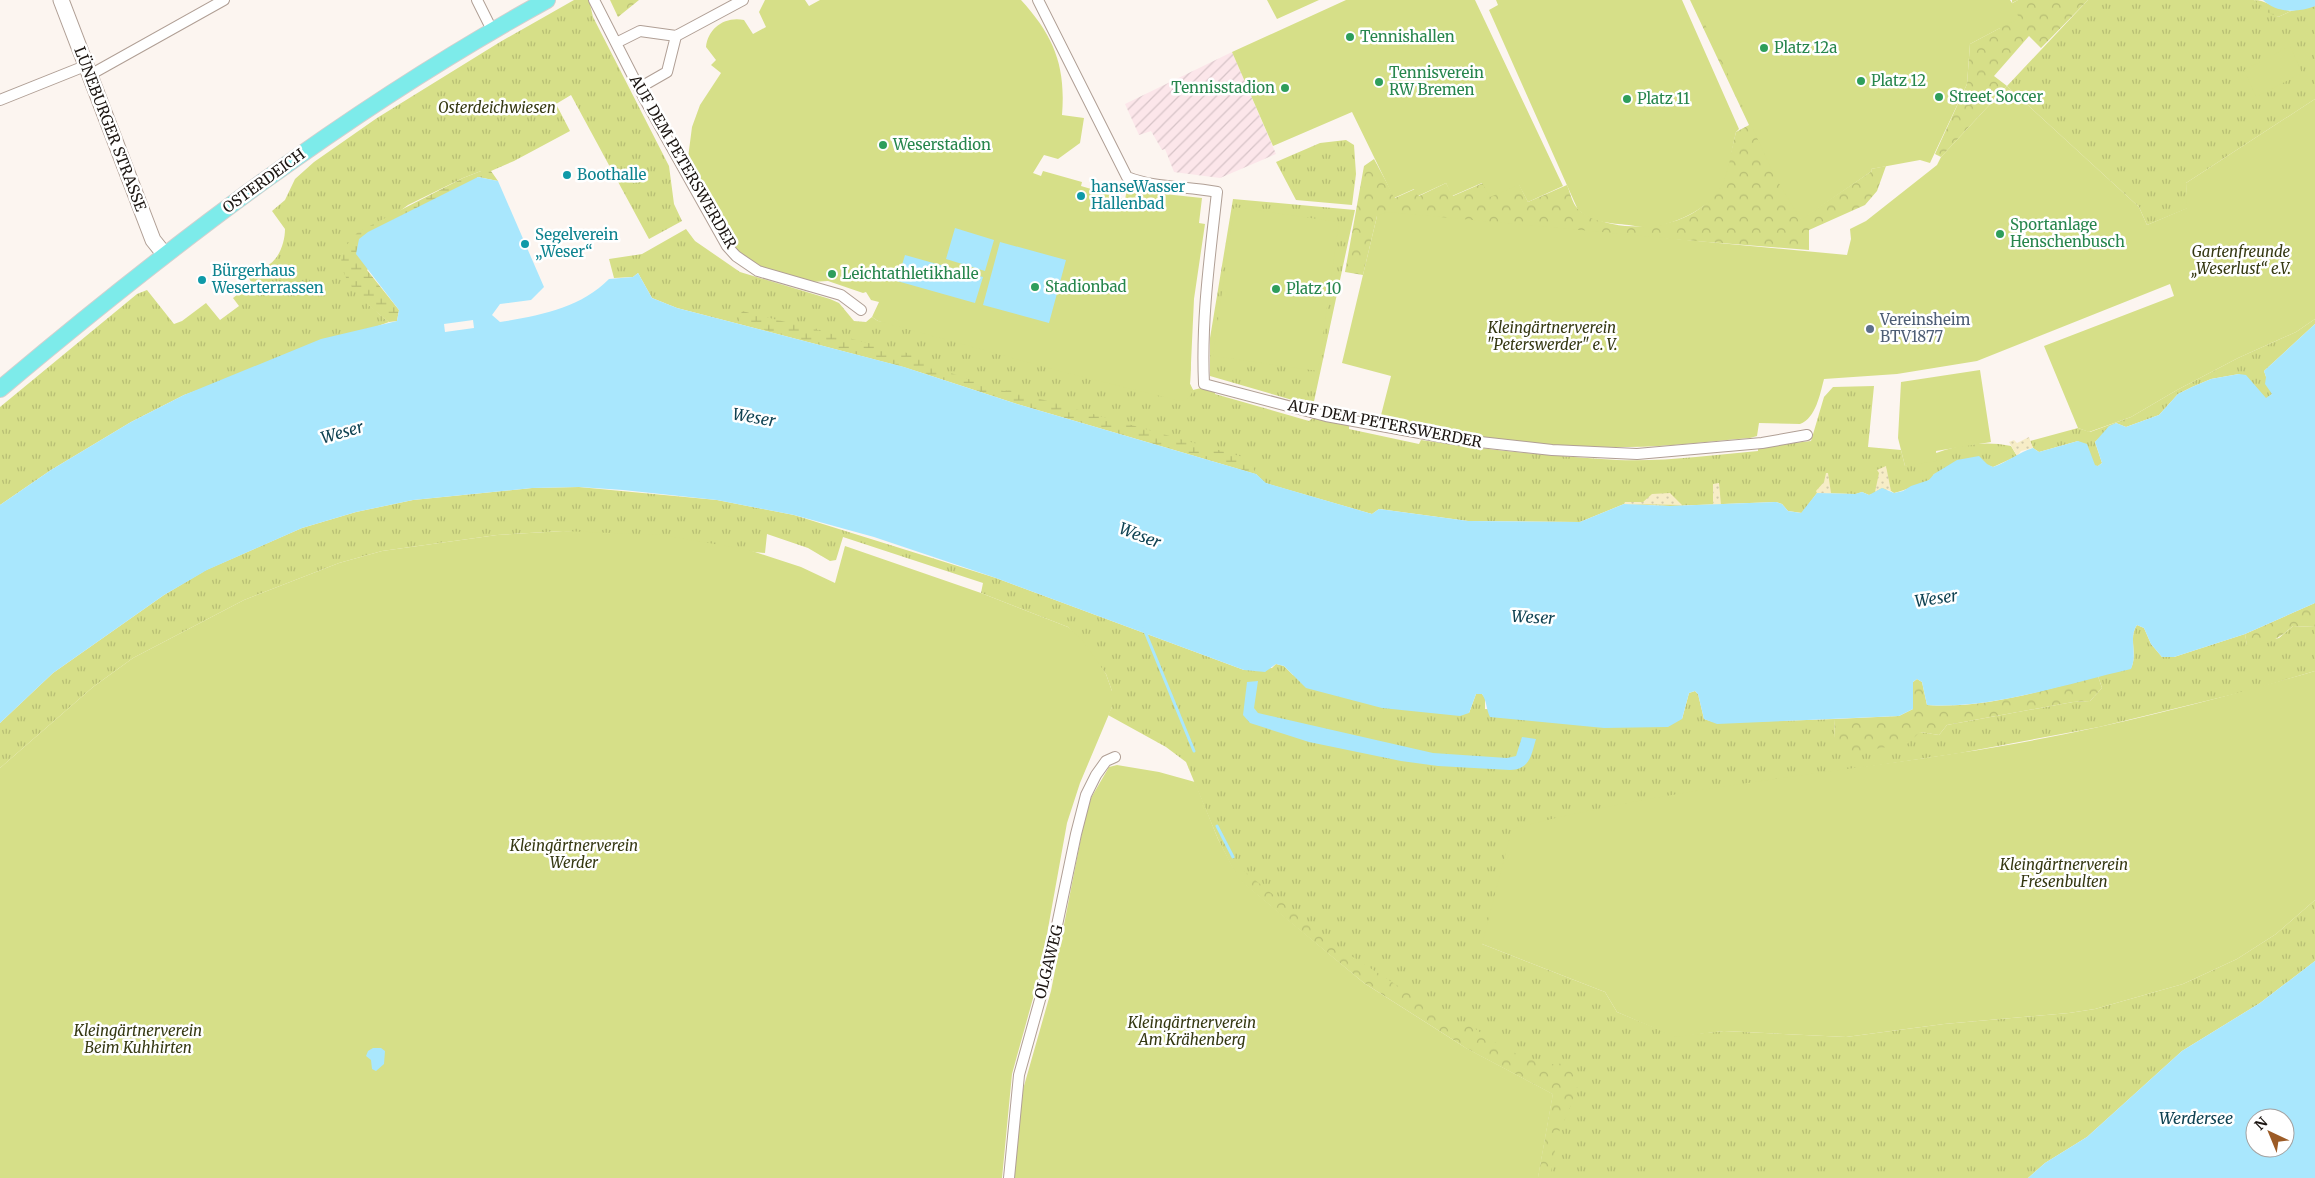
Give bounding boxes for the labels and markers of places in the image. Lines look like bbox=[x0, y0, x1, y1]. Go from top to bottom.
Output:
place label: Tennishallen bbox=[1360, 27, 1455, 46]
marker: Tennishallen bbox=[1344, 31, 1356, 43]
place label: Platz 12a bbox=[1774, 38, 1837, 57]
marker: Platz 12a bbox=[1758, 42, 1770, 54]
place label: Tennisverein RW Bremen bbox=[1389, 63, 1484, 99]
place label: Platz 12 bbox=[1871, 71, 1926, 90]
marker: Platz 12 bbox=[1855, 75, 1867, 87]
marker: Tennisverein RW Bremen bbox=[1373, 76, 1385, 88]
place label: Tennisstadion bbox=[1171, 78, 1275, 97]
marker: Tennisstadion bbox=[1279, 82, 1291, 94]
place label: Street Soccer bbox=[1949, 87, 2043, 106]
place label: Platz 11 bbox=[1637, 89, 1690, 108]
marker: Street Soccer bbox=[1933, 91, 1945, 103]
marker: Platz 11 bbox=[1621, 93, 1633, 105]
place label: Weserstadion bbox=[892, 135, 991, 154]
marker: Weserstadion bbox=[877, 139, 889, 151]
place label: Boothalle bbox=[577, 165, 646, 184]
marker: Boothalle bbox=[561, 169, 573, 181]
place label: hanseWasser Hallenbad bbox=[1091, 177, 1186, 213]
marker: hanseWasser Hallenbad bbox=[1075, 190, 1087, 202]
place label: Sportanlage Henschenbusch bbox=[2010, 215, 2125, 251]
place label: Segelverein „Weser“ bbox=[535, 225, 618, 261]
marker: Sportanlage Henschenbusch bbox=[1994, 228, 2006, 240]
marker: Segelverein „Weser“ bbox=[519, 238, 531, 250]
place label: Bürgerhaus Weserterrassen bbox=[211, 261, 324, 297]
place label: Leichtathletikhalle bbox=[842, 264, 979, 283]
marker: Leichtathletikhalle bbox=[826, 268, 838, 280]
marker: Bürgerhaus Weserterrassen bbox=[196, 274, 208, 286]
place label: Stadionbad bbox=[1045, 277, 1127, 296]
place label: Platz 10 bbox=[1286, 279, 1341, 298]
marker: Stadionbad bbox=[1029, 281, 1041, 293]
marker: Platz 10 bbox=[1270, 283, 1282, 295]
place label: Vereinsheim BTV1877 bbox=[1879, 310, 1971, 346]
marker: Vereinsheim BTV1877 bbox=[1864, 323, 1876, 335]

